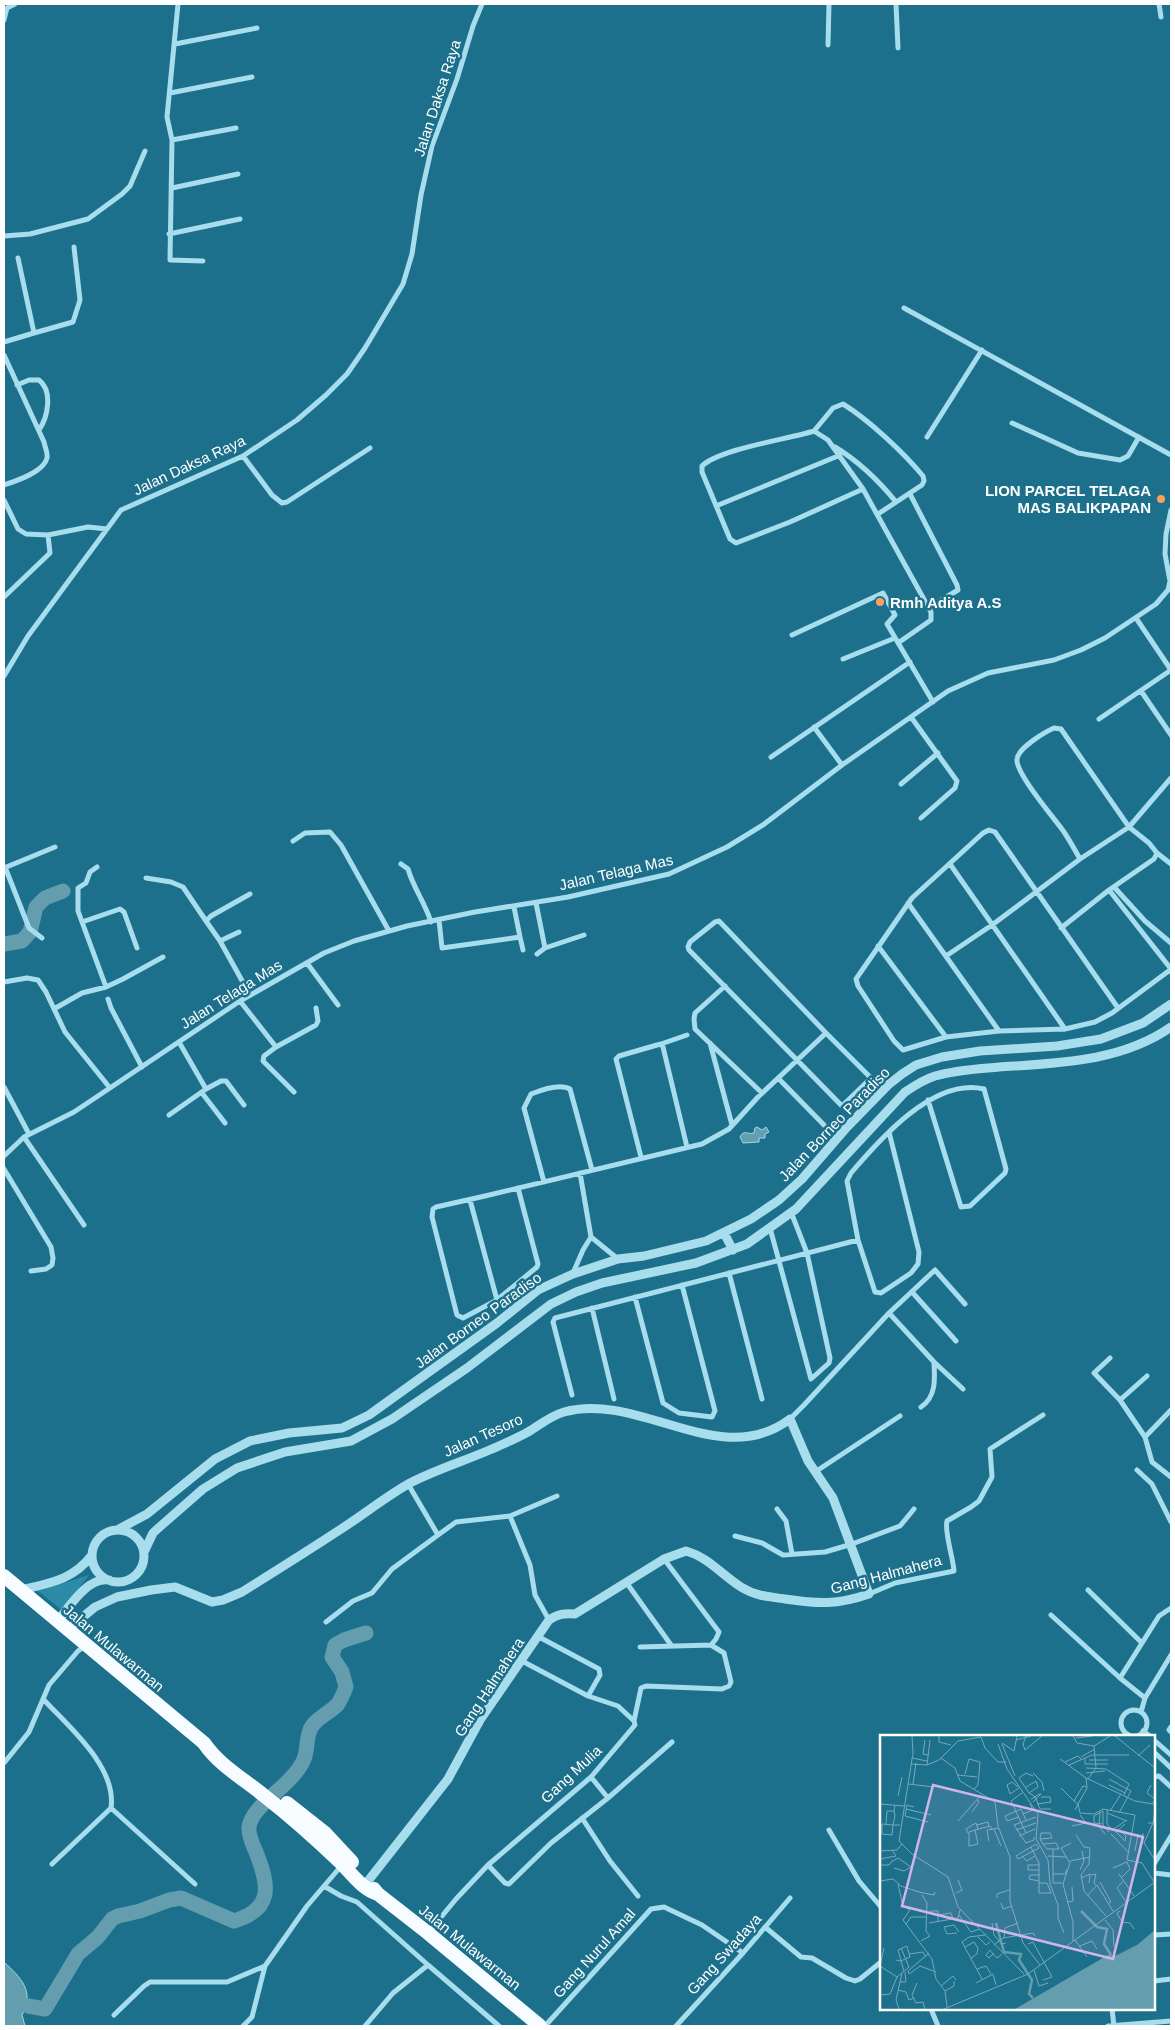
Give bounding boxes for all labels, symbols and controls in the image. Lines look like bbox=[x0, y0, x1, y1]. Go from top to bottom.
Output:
street label: Jalan Daksa Raya bbox=[410, 37, 464, 159]
street label: Jalan Daksa Raya bbox=[130, 431, 248, 498]
place label: LION PARCEL TELAGA MAS BALIKPAPAN bbox=[985, 482, 1151, 516]
marker: LION PARCEL TELAGA MAS BALIKPAPAN bbox=[1155, 493, 1167, 505]
place label: Rmh Aditya A.S bbox=[890, 594, 1001, 611]
marker: Rmh Aditya A.S bbox=[874, 596, 886, 608]
street label: Jalan Telaga Mas bbox=[557, 851, 675, 893]
street label: Jalan Telaga Mas bbox=[177, 956, 285, 1032]
street label: Jalan Borneo Paradiso bbox=[775, 1064, 893, 1184]
street label: Jalan Borneo Paradiso bbox=[412, 1269, 544, 1371]
street label: Jalan Tesoro bbox=[441, 1410, 525, 1460]
street label: Gang Halmahera bbox=[829, 1551, 944, 1597]
street label: Jalan Mulawarman bbox=[60, 1601, 168, 1695]
street label: Gang Halmahera bbox=[451, 1634, 528, 1740]
inset map bbox=[880, 1735, 1155, 2010]
street label: Gang Mulia bbox=[537, 1741, 605, 1806]
street label: Jalan Mulawarman bbox=[416, 1901, 524, 1993]
street label: Gang Nurul Amal bbox=[549, 1905, 639, 2001]
street label: Gang Swadaya bbox=[683, 1910, 765, 1998]

